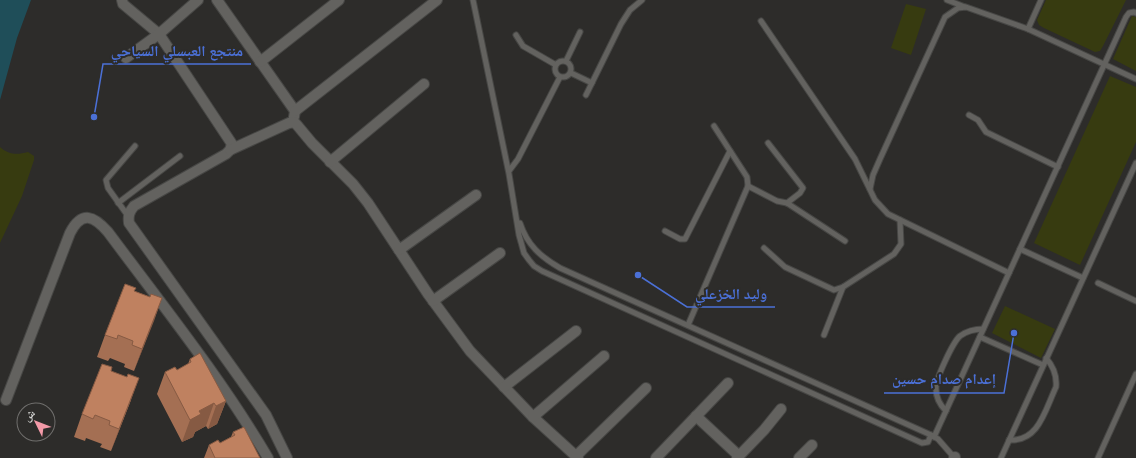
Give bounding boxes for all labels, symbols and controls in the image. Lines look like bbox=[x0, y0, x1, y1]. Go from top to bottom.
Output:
callout: منتجع العبسلي السياحي bbox=[103, 37, 251, 64]
text: منتجع العبسلي السياحي bbox=[111, 40, 243, 63]
callout: وليد الخزعلي bbox=[687, 280, 775, 307]
text: وليد الخزعلي bbox=[695, 283, 767, 306]
callout: إعدام صدام حسين bbox=[884, 366, 1004, 393]
text: إعدام صدام حسين bbox=[892, 368, 996, 391]
north arrow bbox=[16, 402, 56, 442]
text: ش bbox=[19, 405, 39, 426]

